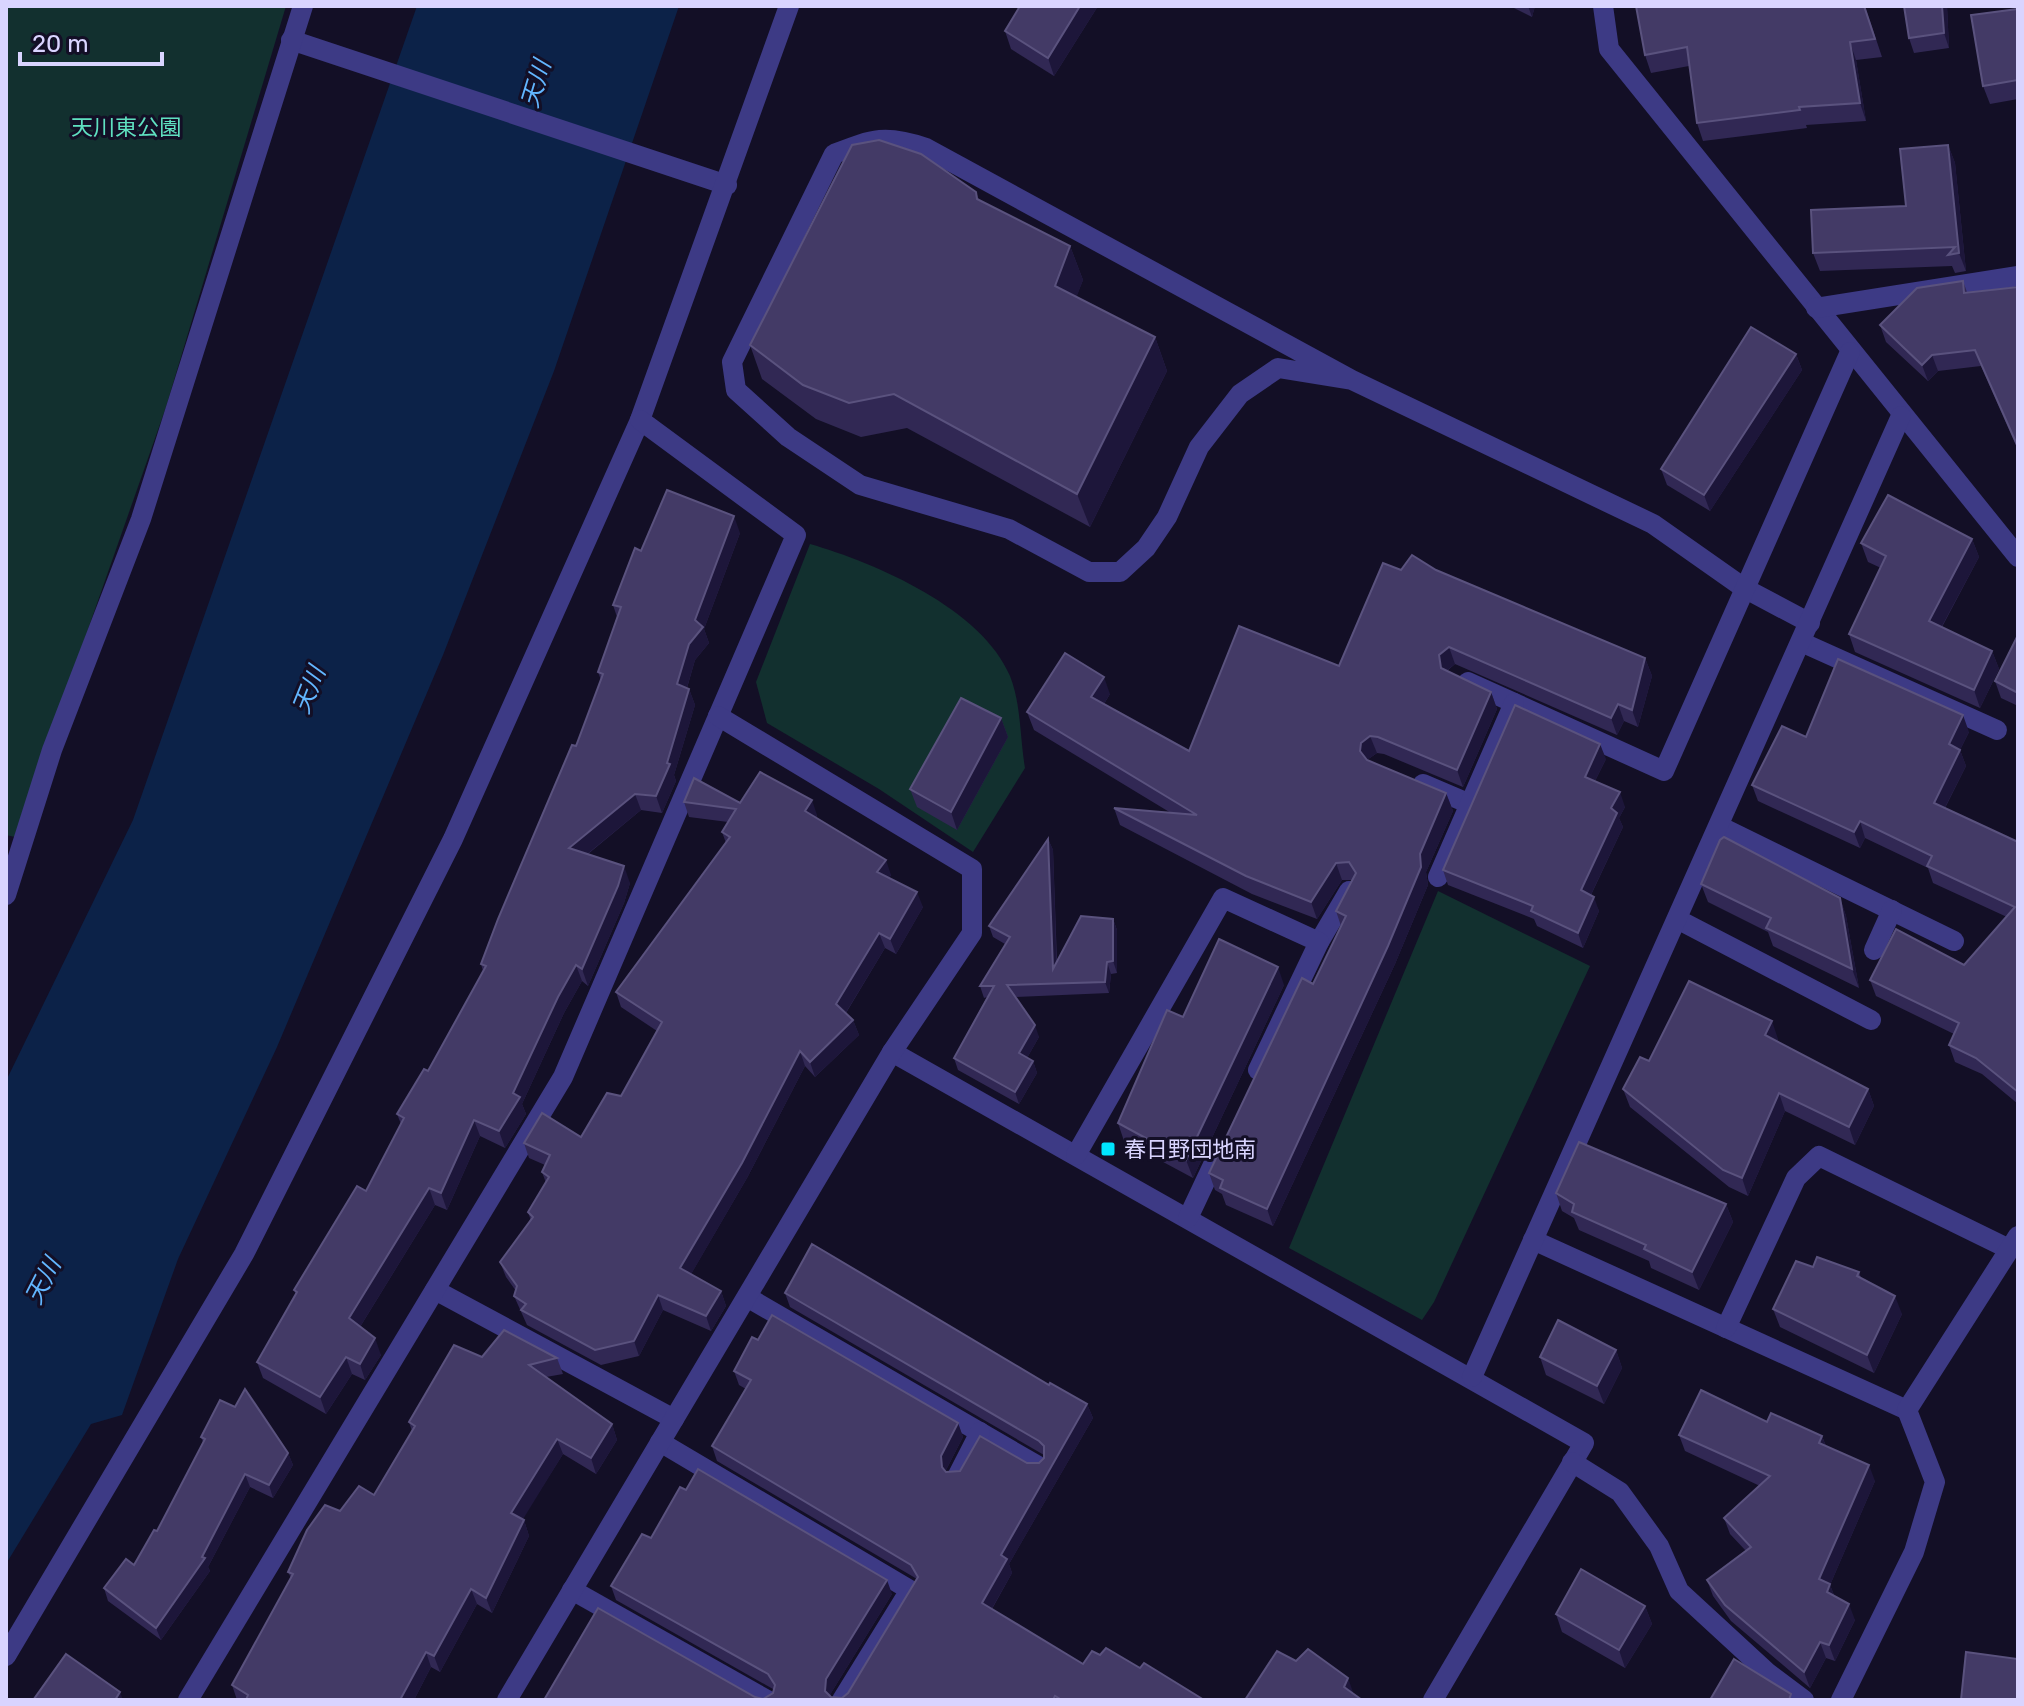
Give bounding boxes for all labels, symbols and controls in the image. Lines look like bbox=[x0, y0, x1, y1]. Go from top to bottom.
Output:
scale bar bbox=[20, 16, 162, 66]
text: 20 m bbox=[32, 30, 89, 58]
water label: 天川 bbox=[516, 54, 557, 111]
park label: 天川東公園 bbox=[71, 114, 181, 141]
water label: 天川 bbox=[287, 660, 332, 717]
place label: 春日野団地南 bbox=[1124, 1136, 1256, 1163]
marker: 春日野団地南 bbox=[1099, 1140, 1117, 1158]
water label: 天川 bbox=[20, 1251, 68, 1309]

